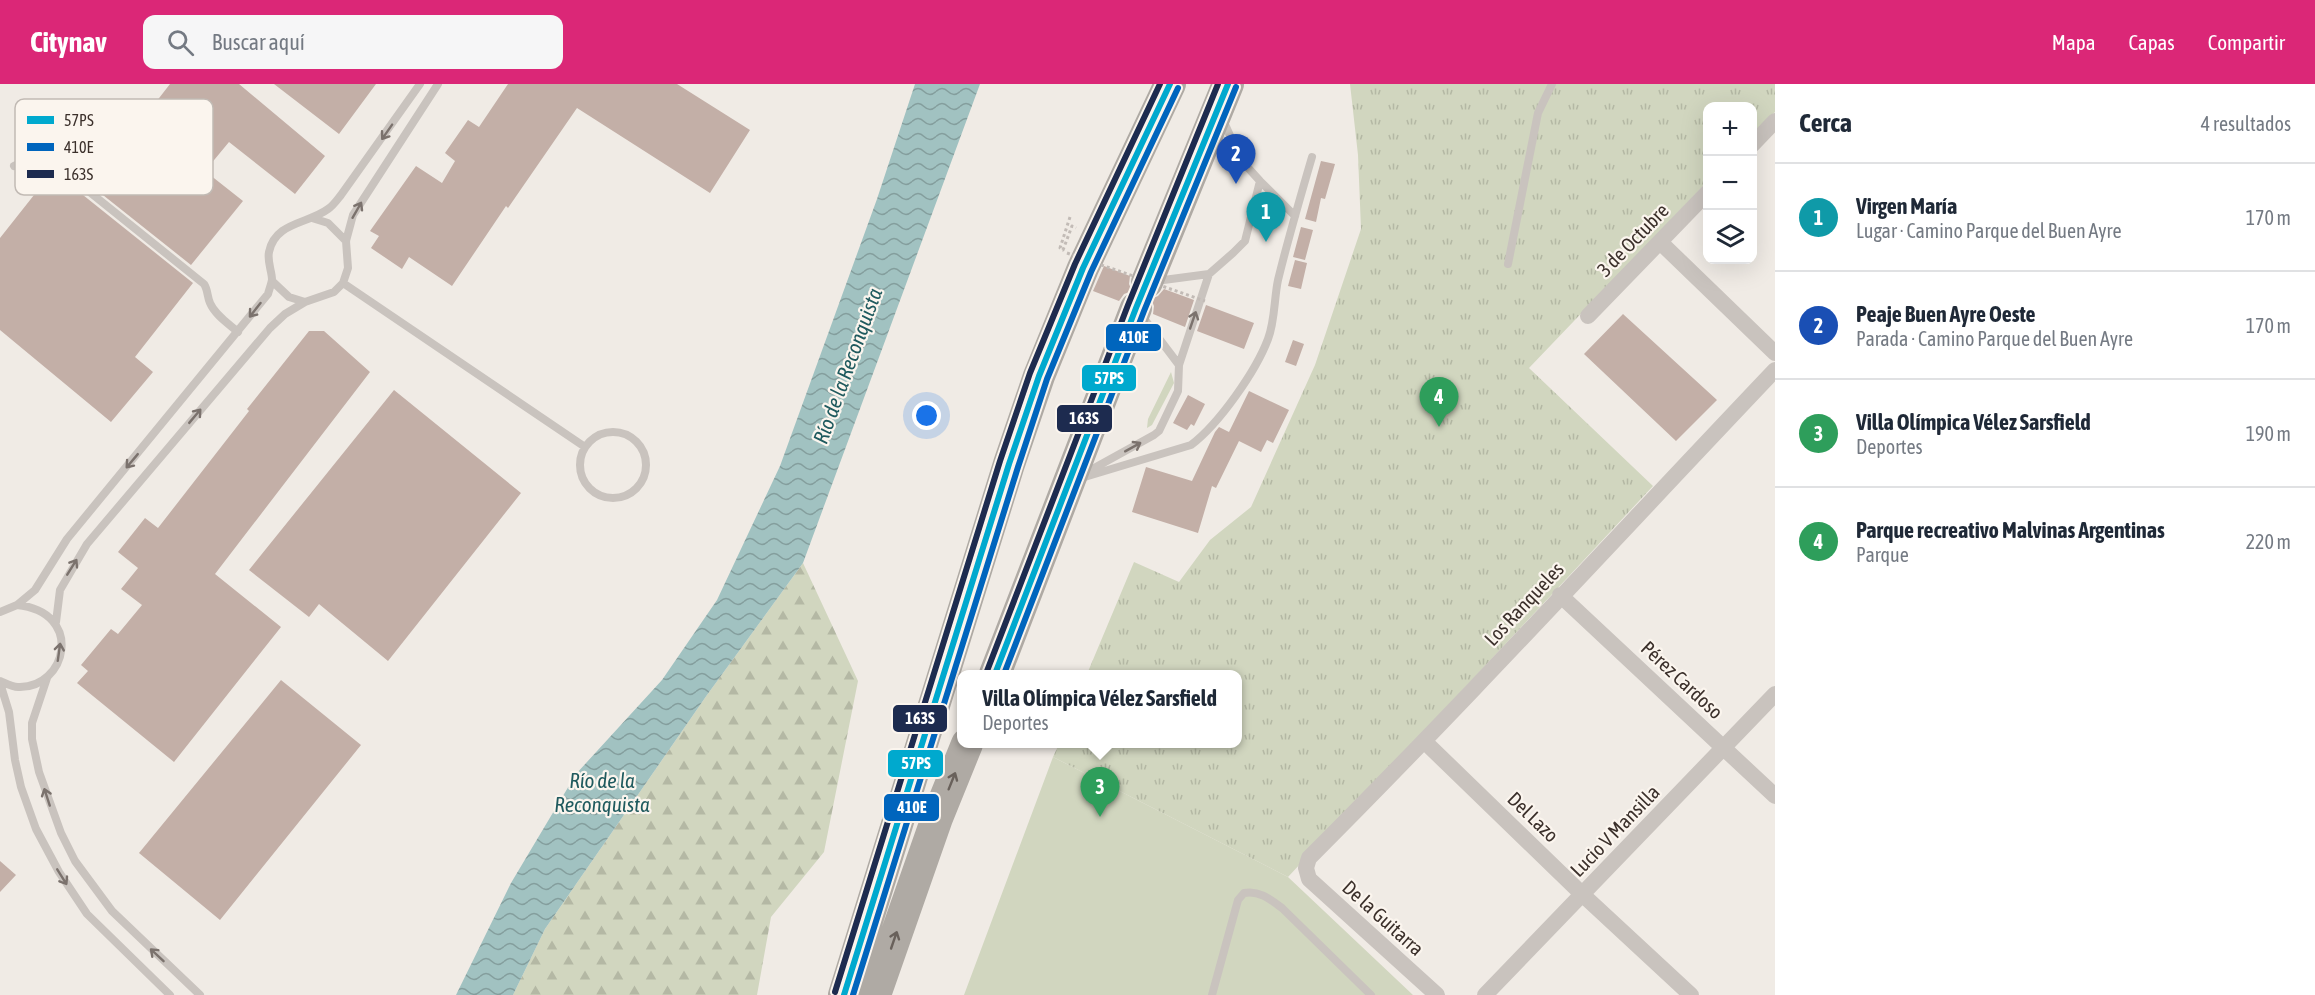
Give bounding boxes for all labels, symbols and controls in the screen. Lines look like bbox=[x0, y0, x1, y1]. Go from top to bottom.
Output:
search box bbox=[143, 15, 563, 69]
text: Citynav bbox=[30, 26, 107, 58]
icon: search bbox=[164, 26, 197, 59]
text: Buscar aquí bbox=[212, 29, 305, 55]
text: Mapa bbox=[2052, 30, 2095, 54]
text: Capas bbox=[2128, 30, 2175, 54]
text: Compartir bbox=[2208, 30, 2285, 54]
legend bbox=[15, 99, 213, 195]
map controls bbox=[1703, 102, 1757, 264]
button: + bbox=[1703, 102, 1757, 156]
text: Cerca bbox=[1799, 108, 1852, 138]
text: 57PS bbox=[64, 111, 94, 129]
text: 4 resultados bbox=[2201, 112, 2291, 135]
one-way arrow bbox=[381, 124, 393, 140]
pin: 2 bbox=[1216, 135, 1256, 184]
text: 410E bbox=[64, 138, 94, 156]
button: − bbox=[1703, 156, 1757, 210]
text: 163S bbox=[64, 165, 94, 183]
pin: 1 bbox=[1246, 192, 1286, 242]
text: Virgen María bbox=[1856, 193, 1957, 219]
street label: 3 de Octubre bbox=[1592, 198, 1673, 281]
one-way arrow bbox=[351, 202, 363, 219]
text: 1 bbox=[1814, 206, 1823, 229]
text: 170 m bbox=[2246, 206, 2291, 229]
button: layers bbox=[1703, 210, 1757, 264]
text: Lugar · Camino Parque del Buen Ayre bbox=[1856, 219, 2122, 242]
water label: Río de la Reconquista bbox=[808, 284, 886, 447]
text: Peaje Buen Ayre Oeste bbox=[1856, 301, 2036, 327]
one-way arrow bbox=[249, 302, 262, 318]
one-way arrow bbox=[1188, 311, 1199, 329]
text: 2 bbox=[1814, 314, 1823, 337]
text: 170 m bbox=[2246, 314, 2291, 337]
line badge: 410E bbox=[1105, 323, 1162, 352]
text: Parada · Camino Parque del Buen Ayre bbox=[1856, 327, 2133, 350]
text: 410E bbox=[1118, 328, 1149, 346]
line badge: 57PS bbox=[1081, 364, 1137, 392]
text: 57PS bbox=[1094, 369, 1124, 387]
pin: 4 bbox=[1420, 378, 1458, 427]
your location bbox=[912, 401, 941, 430]
line badge: 163S bbox=[1056, 404, 1113, 433]
one-way arrow bbox=[189, 408, 202, 424]
text: 163S bbox=[1069, 409, 1099, 427]
text: Villa Olímpica Vélez Sarsfield bbox=[1856, 409, 2091, 435]
text: 3 bbox=[1814, 422, 1823, 445]
text: 190 m bbox=[2246, 422, 2291, 445]
text: Deportes bbox=[1856, 435, 1923, 458]
one-way arrow bbox=[1124, 441, 1141, 453]
one-way arrow bbox=[125, 453, 139, 468]
text: Parque recreativo Malvinas Argentinas bbox=[1856, 517, 2165, 543]
text: 4 bbox=[1814, 530, 1823, 553]
text: 220 m bbox=[2246, 530, 2291, 553]
text: Parque bbox=[1856, 543, 1909, 566]
street label: Los Ranqueles bbox=[1479, 557, 1568, 650]
one-way arrow bbox=[67, 559, 79, 576]
street label: Pérez Cardoso bbox=[1637, 636, 1728, 723]
one-way arrow bbox=[54, 643, 65, 663]
popup bbox=[957, 670, 1242, 748]
text: Villa Olímpica Vélez Sarsfield bbox=[982, 685, 1217, 711]
line badge: 163S bbox=[892, 704, 948, 733]
text: 163S bbox=[905, 709, 935, 727]
text: Deportes bbox=[982, 711, 1049, 734]
line badge: 57PS bbox=[887, 749, 944, 778]
text: 57PS bbox=[901, 754, 931, 772]
water label: Río de la Reconquista bbox=[554, 768, 650, 816]
pin: 3 bbox=[1080, 768, 1120, 817]
one-way arrow bbox=[947, 772, 958, 791]
street label: Lucio V Mansilla bbox=[1565, 780, 1664, 881]
street label: Del Lazo bbox=[1503, 787, 1564, 846]
one-way arrow bbox=[41, 788, 52, 807]
line badge: 410E bbox=[883, 793, 940, 822]
text: 410E bbox=[896, 798, 927, 816]
one-way arrow bbox=[56, 868, 69, 885]
street label: De la Guitarra bbox=[1338, 875, 1429, 960]
one-way arrow bbox=[889, 931, 900, 950]
one-way arrow bbox=[149, 948, 164, 962]

